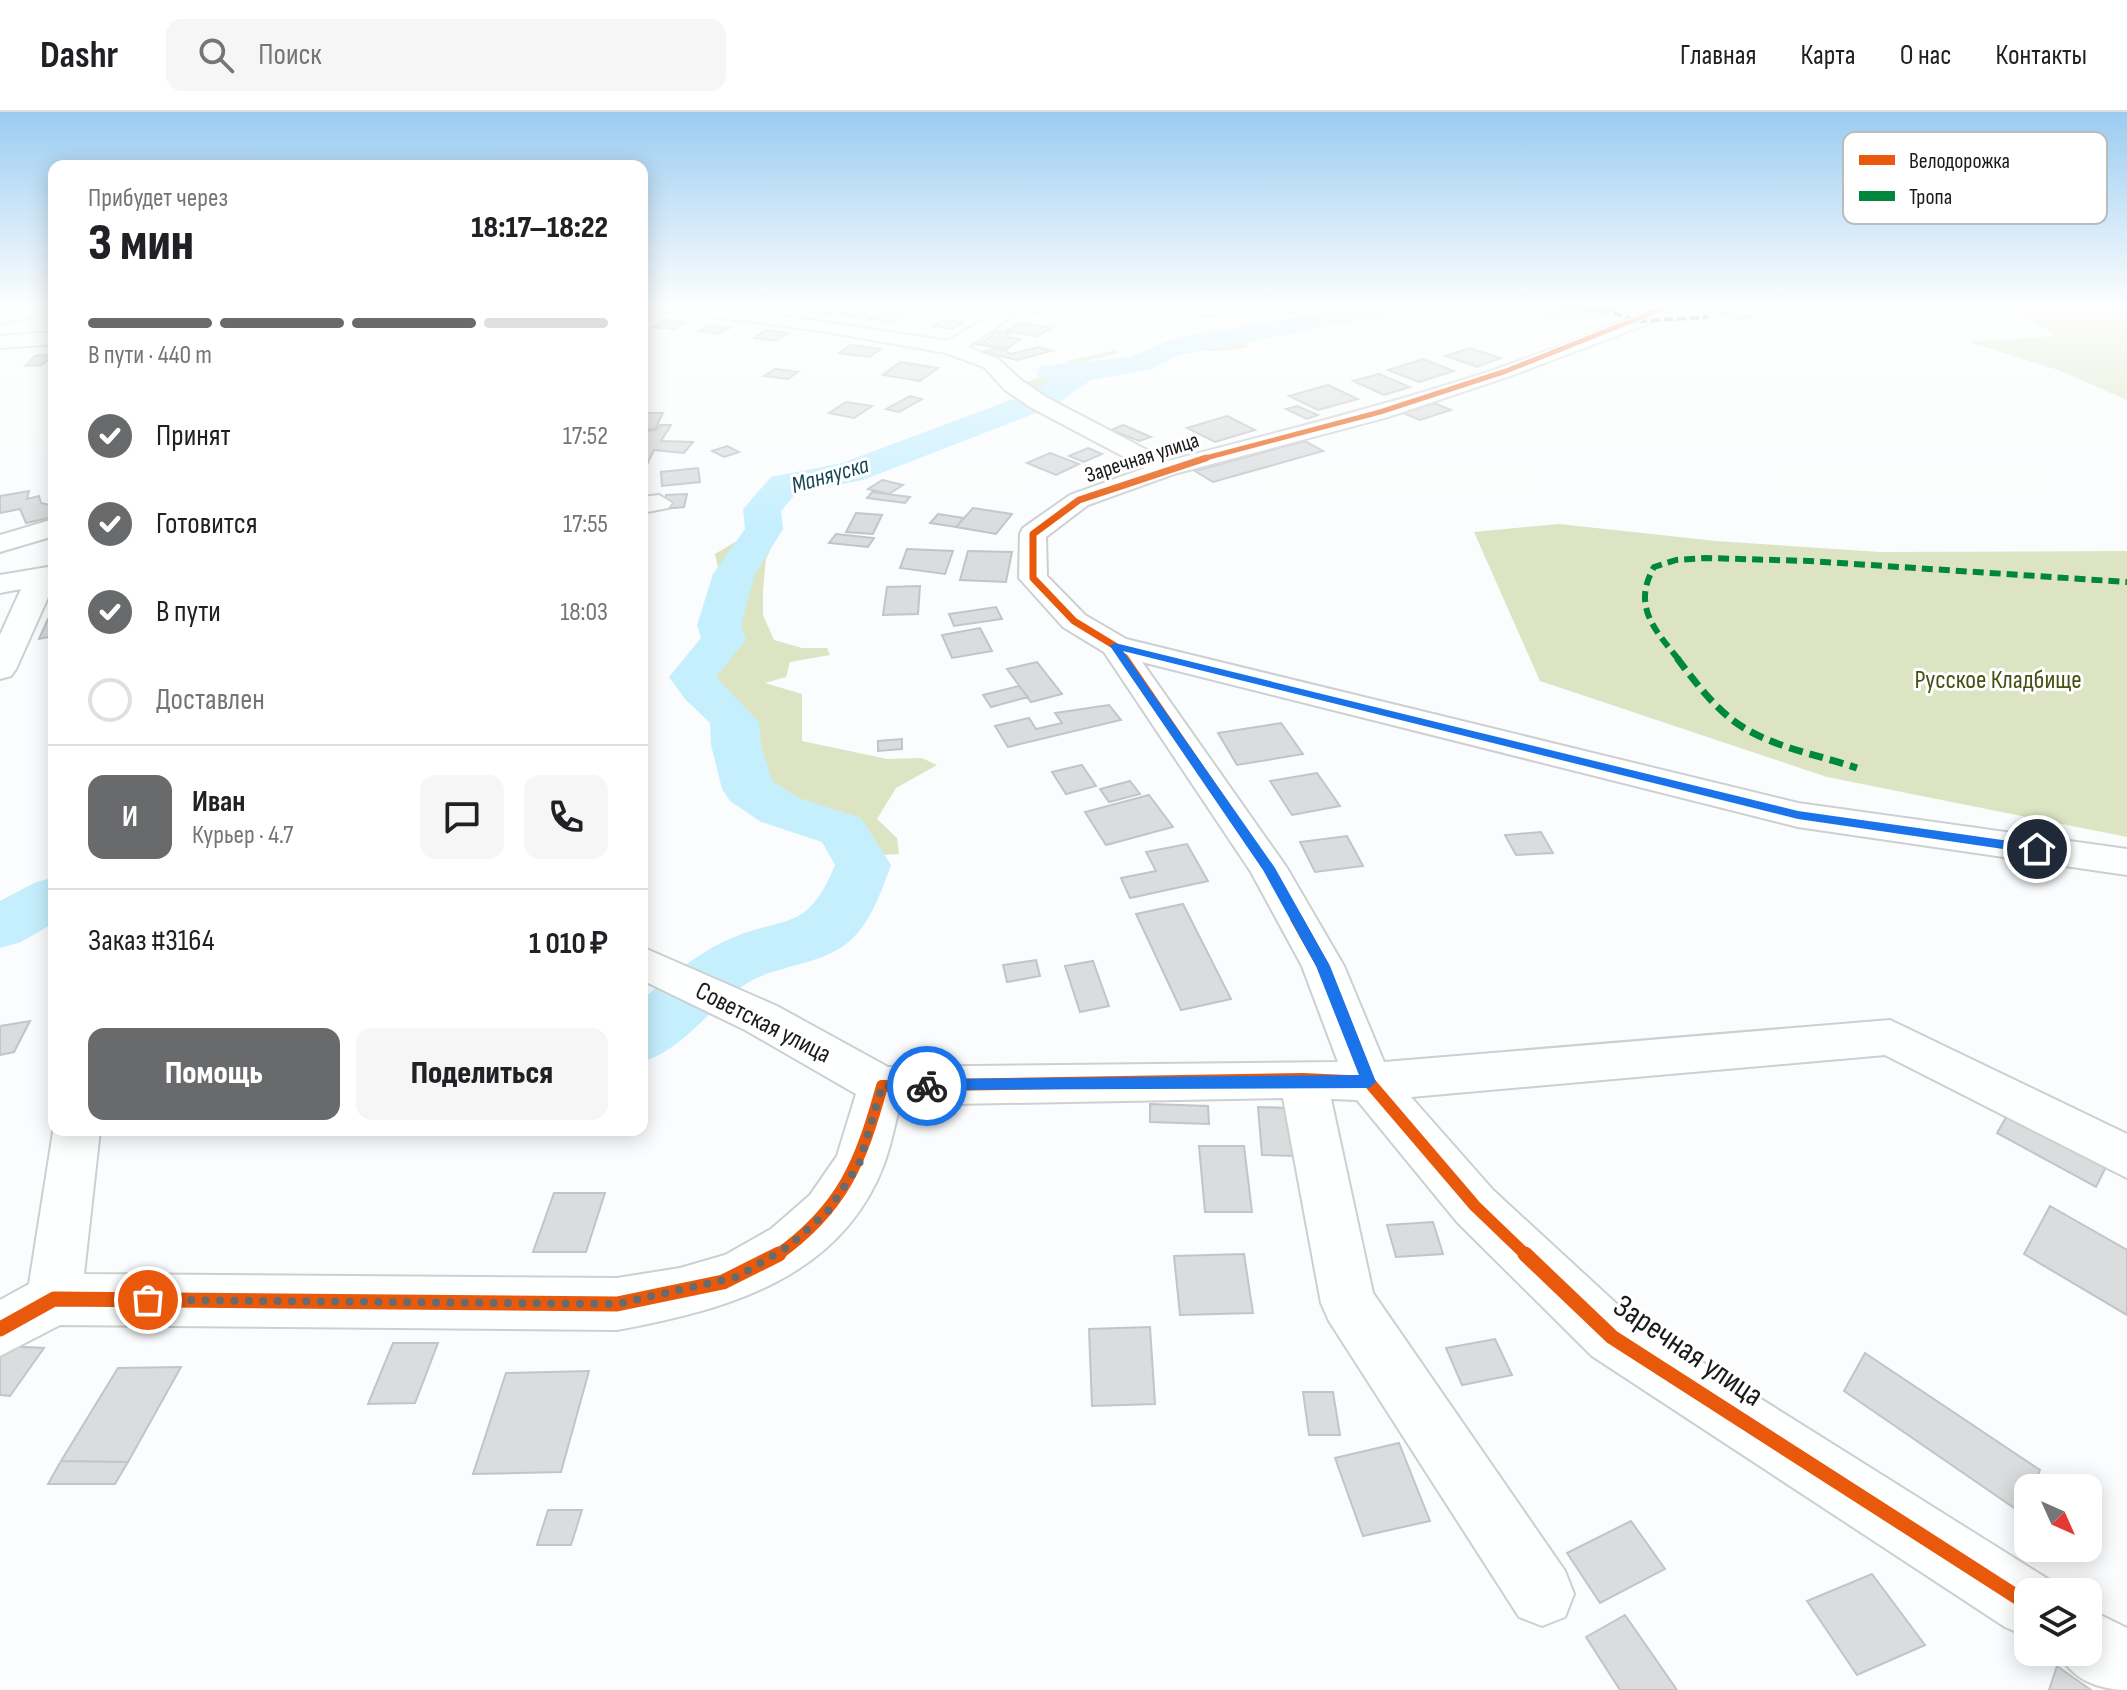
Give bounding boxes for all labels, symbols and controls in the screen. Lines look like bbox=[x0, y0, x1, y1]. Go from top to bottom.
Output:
search box bbox=[166, 19, 726, 91]
text: Dashr bbox=[40, 33, 118, 78]
icon: search bbox=[194, 33, 238, 77]
text: Поиск bbox=[258, 37, 322, 73]
text: Главная bbox=[1680, 39, 1756, 72]
text: Карта bbox=[1800, 39, 1856, 72]
text: О нас bbox=[1900, 39, 1952, 72]
text: Контакты bbox=[1996, 39, 2087, 72]
legend bbox=[1843, 132, 2107, 224]
text: Велодорожка bbox=[1909, 148, 2010, 175]
text: Прибудет через bbox=[88, 183, 228, 214]
text: Тропа bbox=[1909, 184, 1952, 211]
text: 18:17–18:22 bbox=[471, 210, 608, 246]
text: 3 мин bbox=[88, 212, 194, 275]
text: В пути · 440 m bbox=[88, 340, 212, 371]
icon: check bbox=[88, 414, 132, 458]
text: Принят bbox=[156, 418, 231, 454]
text: 17:52 bbox=[563, 421, 608, 452]
street label: Заречная улица bbox=[1082, 427, 1202, 489]
water label: Маняуска bbox=[788, 450, 872, 500]
icon: check bbox=[88, 502, 132, 546]
text: Готовится bbox=[156, 506, 257, 542]
text: 17:55 bbox=[563, 509, 608, 540]
icon: check bbox=[88, 590, 132, 634]
text: В пути bbox=[156, 594, 221, 630]
text: 18:03 bbox=[560, 597, 608, 628]
park label: Русское Кладбище bbox=[1914, 665, 2082, 696]
text: Доставлен bbox=[156, 682, 265, 718]
button: chat bbox=[420, 775, 504, 859]
button: phone bbox=[524, 775, 608, 859]
text: Иван bbox=[192, 784, 245, 820]
text: И bbox=[122, 799, 138, 835]
pin bbox=[2003, 815, 2071, 883]
text: Курьер · 4.7 bbox=[192, 820, 294, 851]
icon: home bbox=[2015, 827, 2059, 871]
text: Заказ #3164 bbox=[88, 923, 214, 959]
text: 1 010 ₽ bbox=[529, 926, 608, 962]
street label: Советская улица bbox=[690, 976, 836, 1070]
button: Помощь bbox=[88, 1028, 340, 1120]
button: Поделиться bbox=[356, 1028, 608, 1120]
courier bbox=[887, 1046, 967, 1126]
icon: bike bbox=[905, 1064, 949, 1108]
pin bbox=[114, 1266, 182, 1334]
icon: bag bbox=[126, 1278, 170, 1322]
street label: Заречная улица bbox=[1606, 1287, 1770, 1415]
north arrow bbox=[2014, 1474, 2102, 1562]
map controls bbox=[2014, 1474, 2102, 1666]
button: layers bbox=[2014, 1578, 2102, 1666]

